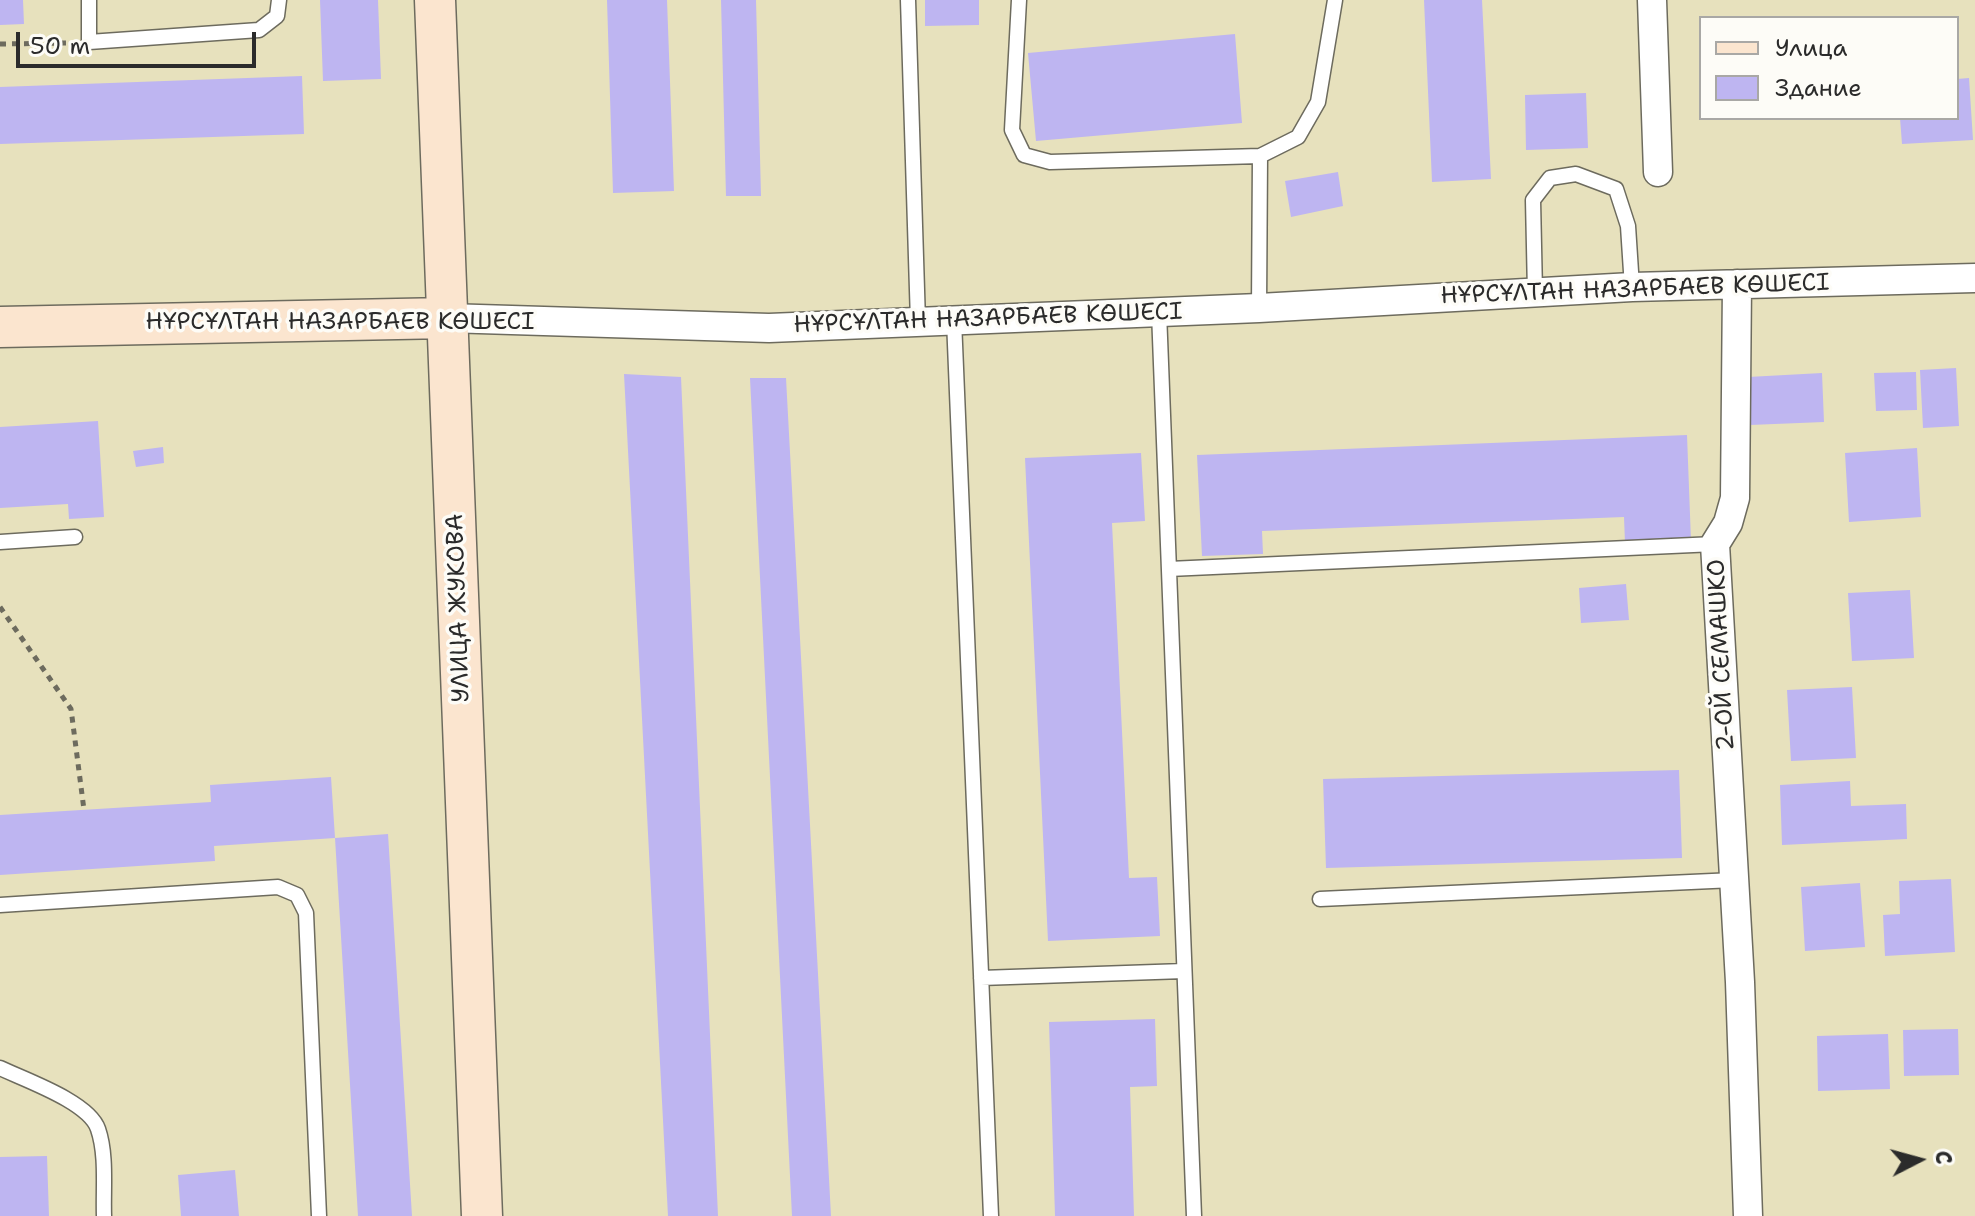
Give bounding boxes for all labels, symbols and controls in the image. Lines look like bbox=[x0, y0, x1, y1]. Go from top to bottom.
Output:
scale bar bbox=[20, 16, 260, 66]
legend bbox=[1699, 16, 1959, 120]
text: 50 m bbox=[30, 30, 90, 62]
text: Улица bbox=[1775, 32, 1848, 64]
text: Здание bbox=[1775, 72, 1862, 104]
street label: НҰРСҰЛТАН НАЗАРБАЕВ КӨШЕСІ bbox=[1440, 269, 1830, 311]
street label: НҰРСҰЛТАН НАЗАРБАЕВ КӨШЕСІ bbox=[793, 298, 1183, 340]
street label: НҰРСҰЛТАН НАЗАРБАЕВ КӨШЕСІ bbox=[145, 309, 535, 337]
street label: УЛИЦА ЖУКОВА bbox=[441, 513, 477, 703]
street label: 2-ОЙ СЕМАШКО bbox=[1703, 558, 1741, 752]
north arrow bbox=[1879, 1120, 1959, 1200]
text: С bbox=[1928, 1149, 1958, 1166]

